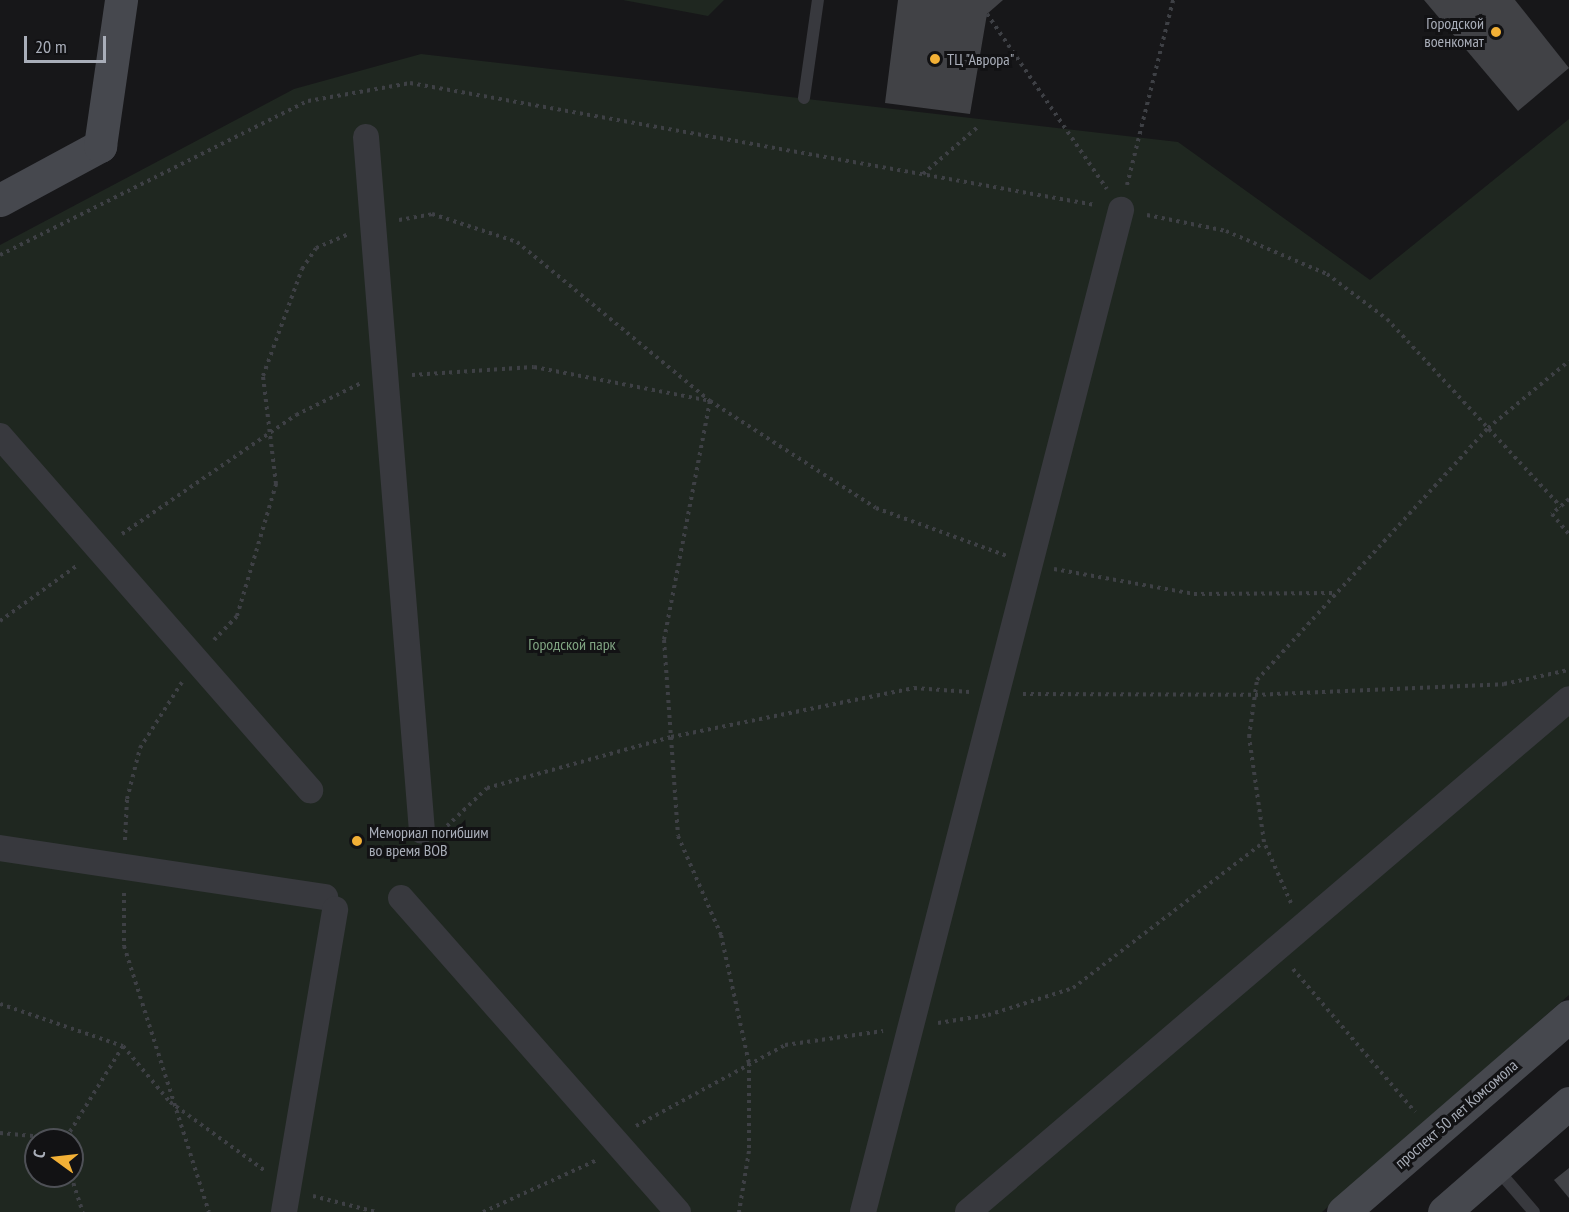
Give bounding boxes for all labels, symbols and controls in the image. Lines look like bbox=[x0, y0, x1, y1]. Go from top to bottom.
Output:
place label: Городской военкомат bbox=[1424, 13, 1484, 51]
scale bar bbox=[27, 24, 110, 62]
marker: Городской военкомат bbox=[1489, 25, 1503, 39]
text: 20 m bbox=[35, 35, 67, 58]
place label: ТЦ "Аврора" bbox=[947, 49, 1015, 69]
marker: ТЦ "Аврора" bbox=[928, 52, 942, 66]
park label: Городской парк bbox=[528, 634, 616, 654]
place label: Мемориал погибшим во время ВОВ bbox=[369, 822, 489, 860]
marker: Мемориал погибшим во время ВОВ bbox=[350, 834, 364, 848]
street label: проспект 50 лет Комсомола bbox=[1390, 1055, 1522, 1173]
north arrow bbox=[24, 1128, 84, 1188]
text: С bbox=[28, 1148, 49, 1160]

